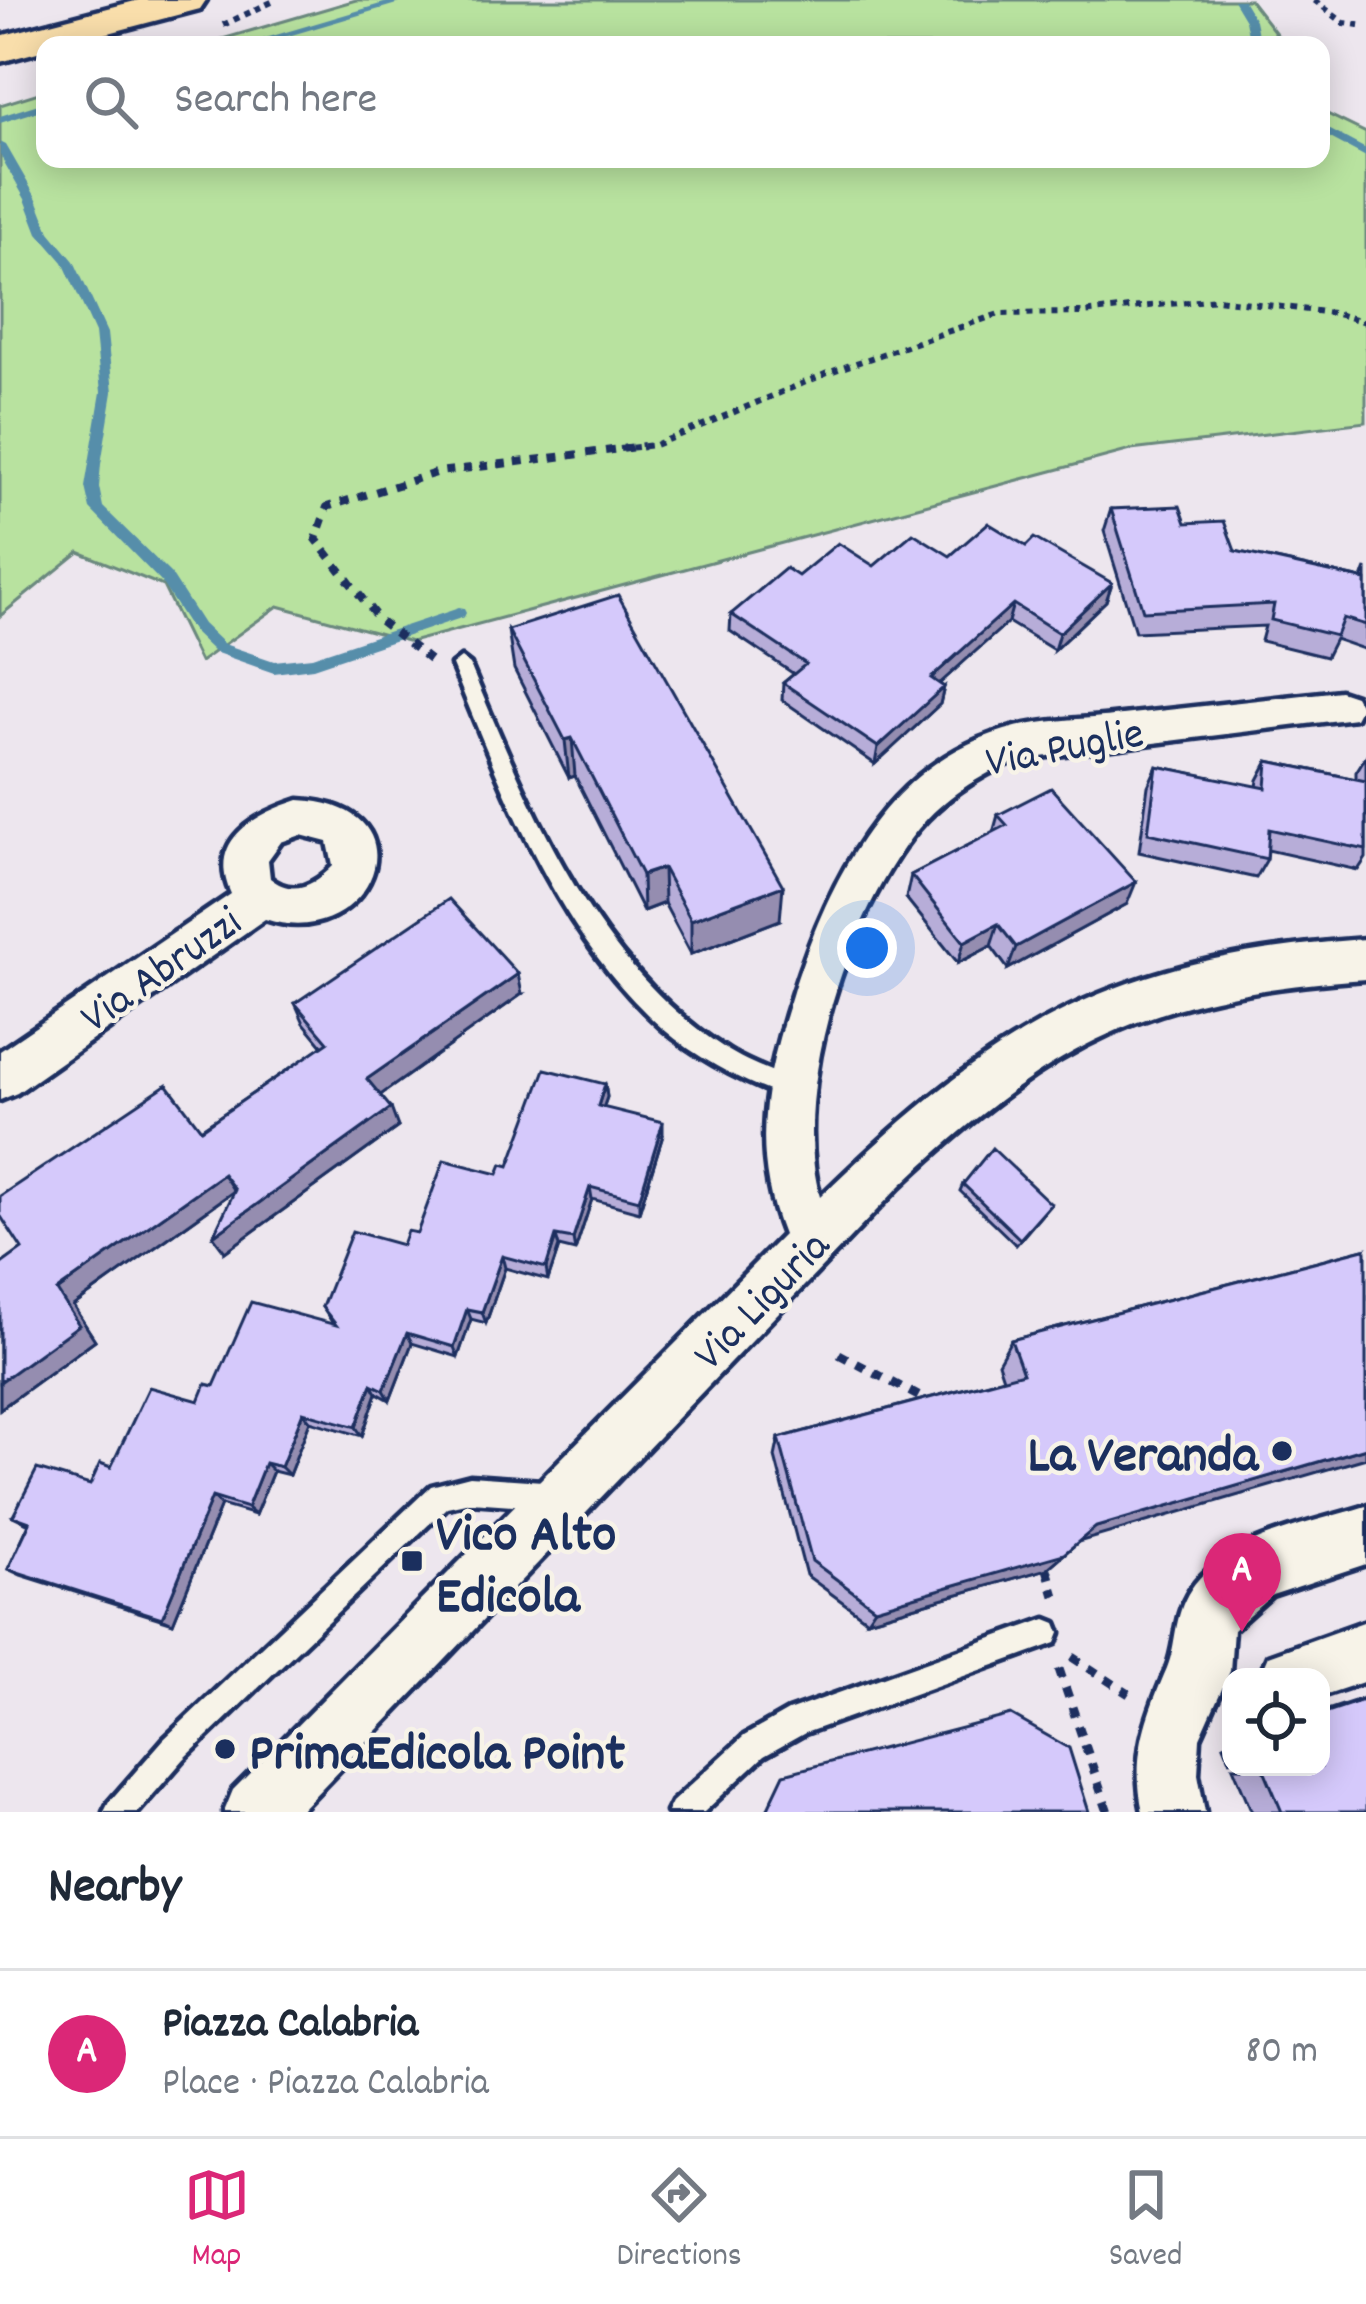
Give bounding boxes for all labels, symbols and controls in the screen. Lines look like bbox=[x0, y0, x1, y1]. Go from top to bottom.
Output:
search box bbox=[36, 36, 1330, 168]
icon: search bbox=[78, 69, 144, 135]
text: Search here bbox=[174, 70, 377, 134]
street label: Via Puglie bbox=[981, 704, 1150, 798]
street label: Via Abruzzi bbox=[69, 894, 257, 1052]
your location bbox=[837, 918, 897, 978]
street label: Via Liguria bbox=[681, 1218, 848, 1387]
place label: La Veranda bbox=[1028, 1421, 1260, 1498]
marker: La Veranda bbox=[1269, 1438, 1295, 1464]
place label: Vico Alto Edicola bbox=[436, 1500, 616, 1639]
pin: A bbox=[1203, 1533, 1281, 1632]
marker: Vico Alto Edicola bbox=[399, 1548, 425, 1574]
map controls bbox=[1222, 1668, 1330, 1776]
button: locate bbox=[1222, 1668, 1330, 1776]
place label: PrimaEdicola Point bbox=[249, 1719, 625, 1796]
marker: PrimaEdicola Point bbox=[212, 1736, 238, 1762]
text: Nearby bbox=[48, 1854, 181, 1926]
text: Piazza Calabria bbox=[162, 1994, 418, 2058]
text: A bbox=[76, 2026, 98, 2081]
text: 80 m bbox=[1245, 2026, 1318, 2081]
text: Place · Piazza Calabria bbox=[162, 2058, 489, 2113]
tab: Map bbox=[184, 2162, 250, 2281]
tab: Directions bbox=[617, 2162, 742, 2281]
tab: Saved bbox=[1109, 2162, 1182, 2281]

